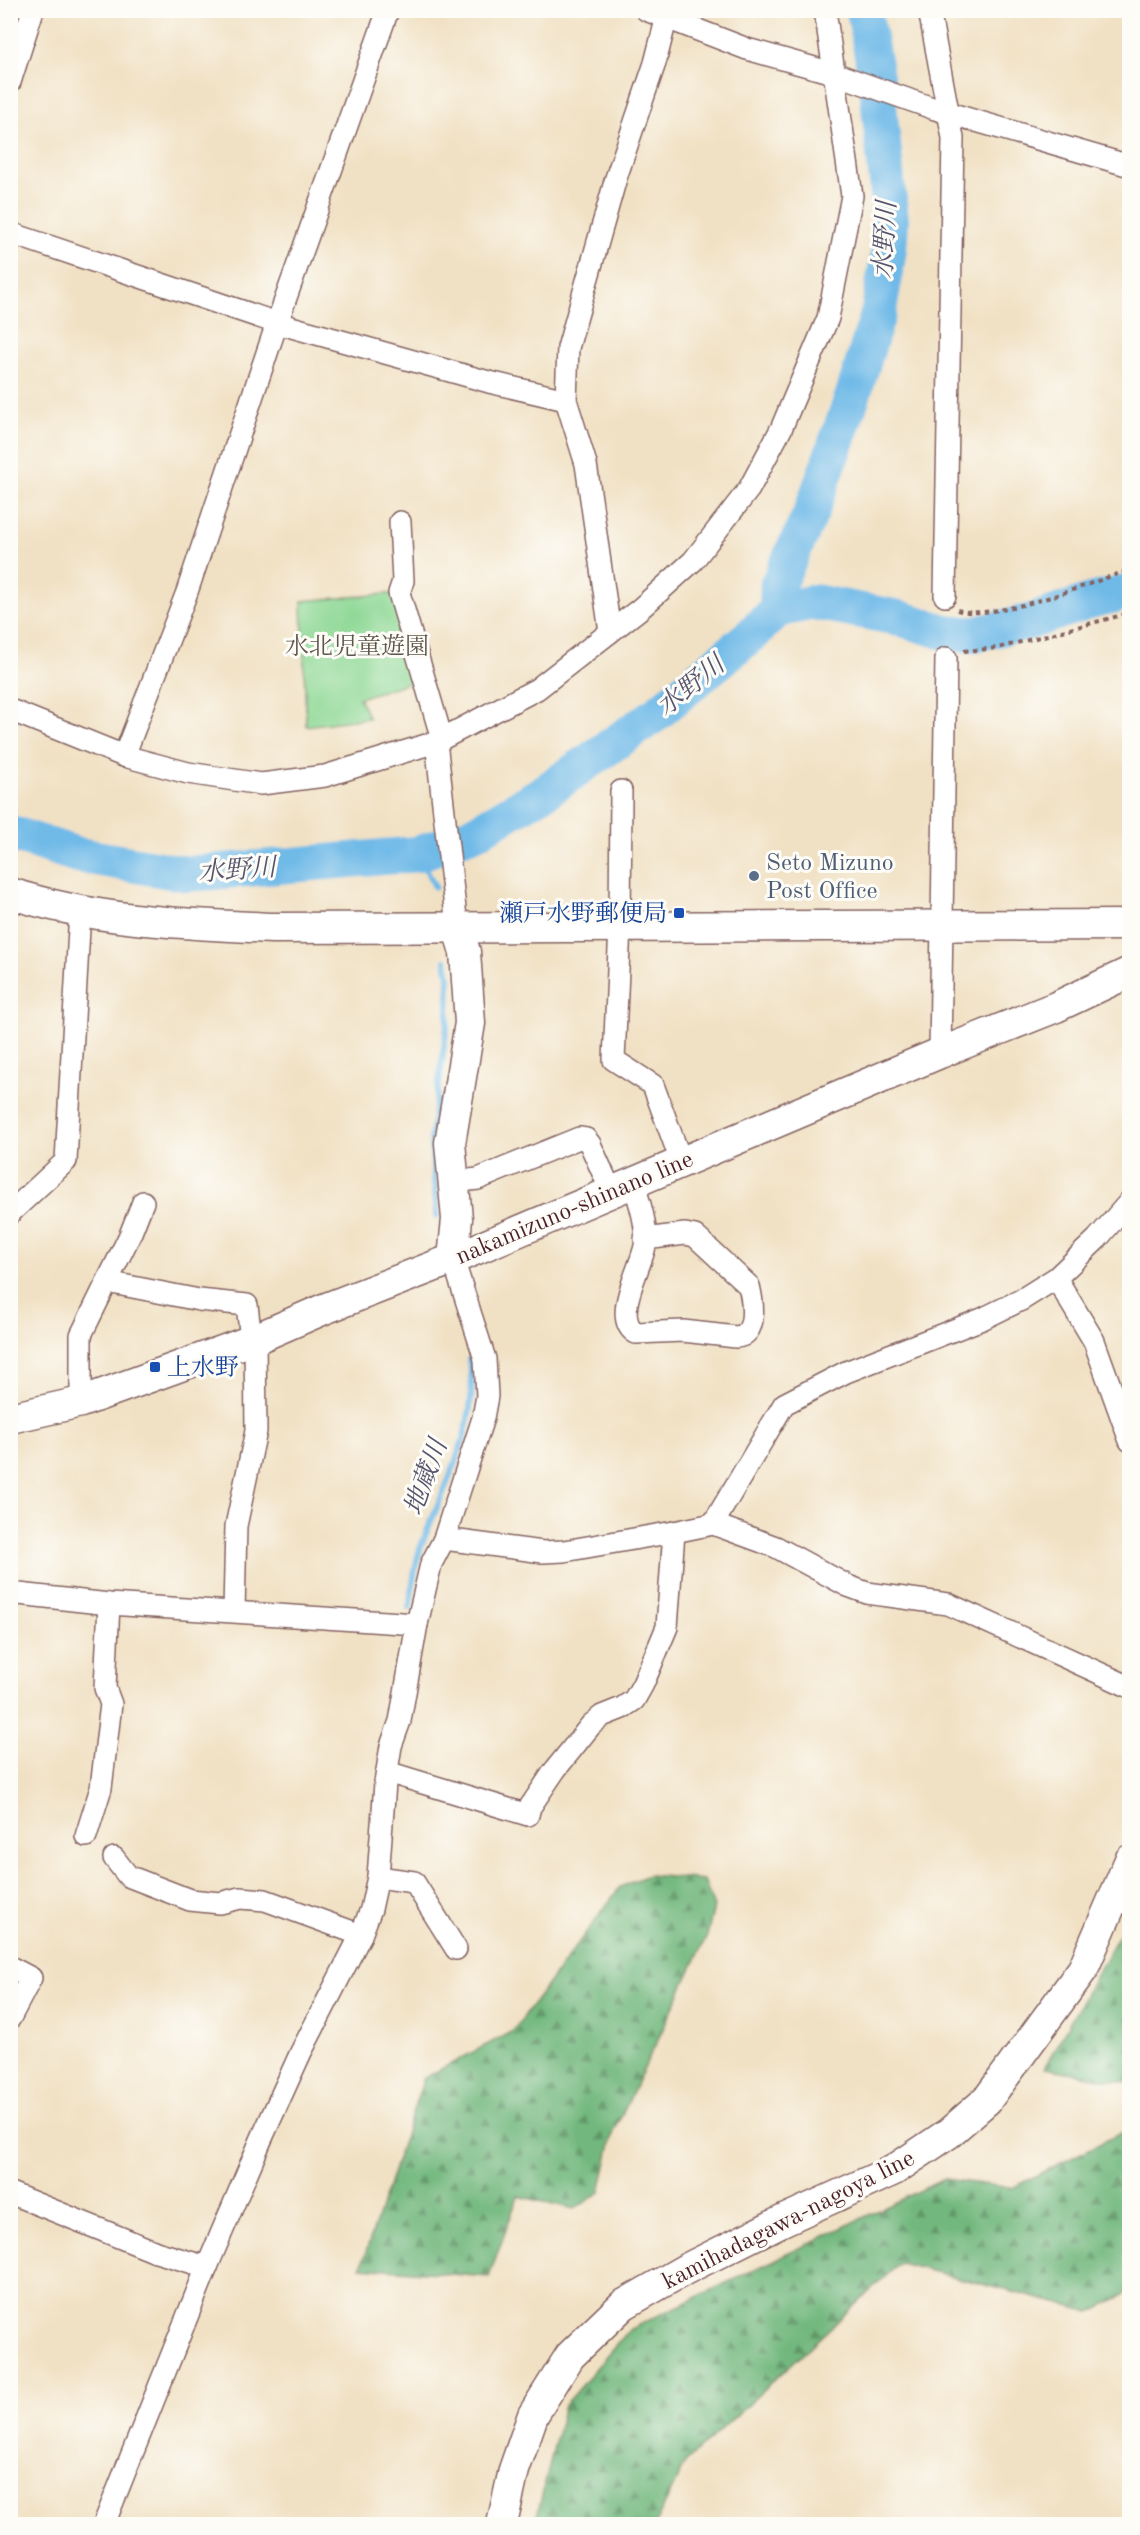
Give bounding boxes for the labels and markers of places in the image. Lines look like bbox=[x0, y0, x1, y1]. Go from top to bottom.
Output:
place label: Seto Mizuno Post Office bbox=[766, 852, 894, 904]
marker: Seto Mizuno Post Office bbox=[747, 869, 761, 883]
place label: 瀬戸水野郵便局 bbox=[499, 900, 667, 927]
marker: 瀬戸水野郵便局 bbox=[672, 906, 686, 920]
place label: 上水野 bbox=[167, 1354, 239, 1381]
marker: 上水野 bbox=[148, 1360, 162, 1374]

